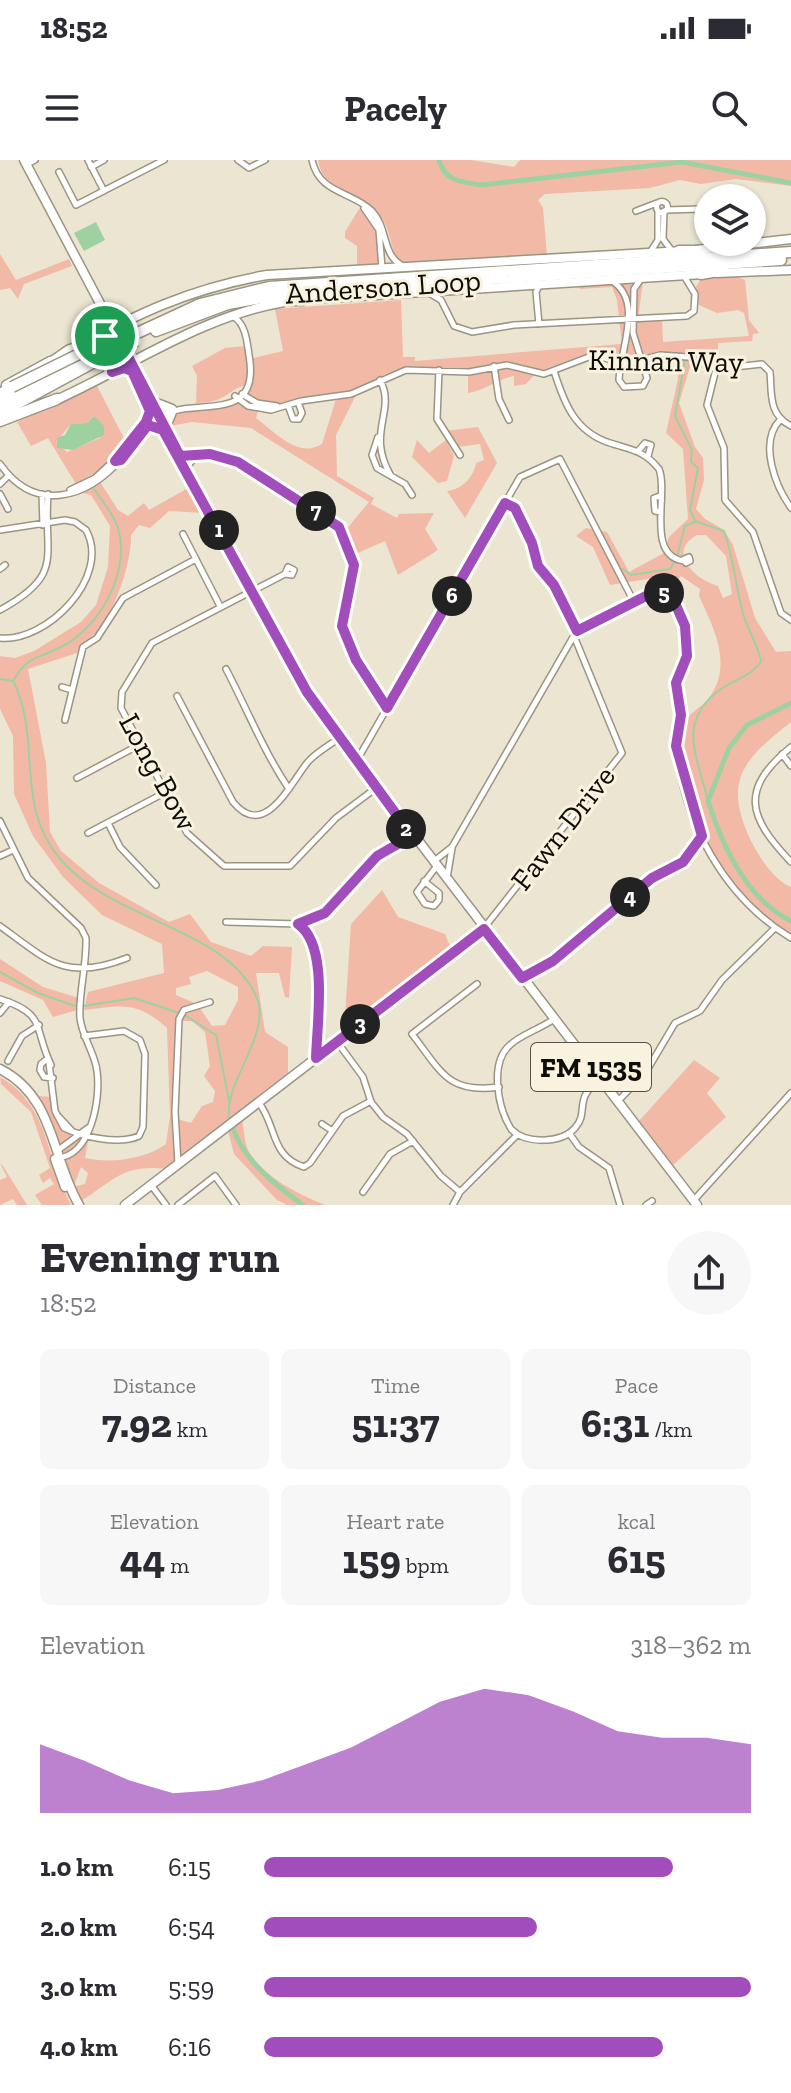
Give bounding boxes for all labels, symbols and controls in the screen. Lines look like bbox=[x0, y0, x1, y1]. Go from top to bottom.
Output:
text: 18:52 bbox=[40, 10, 108, 46]
icon: menu bbox=[40, 86, 84, 130]
icon: search bbox=[707, 86, 751, 130]
text: Pacely bbox=[344, 87, 447, 130]
map controls bbox=[694, 184, 766, 256]
button: layers bbox=[694, 184, 766, 256]
street label: Anderson Loop bbox=[284, 262, 482, 312]
pin bbox=[71, 302, 139, 370]
icon: arrive bbox=[83, 314, 127, 358]
street label: Kinnan Way bbox=[588, 342, 745, 380]
pin: 7 bbox=[296, 491, 336, 531]
text: 7 bbox=[311, 497, 321, 524]
pin: 1 bbox=[199, 510, 239, 550]
text: 1 bbox=[215, 516, 223, 543]
pin: 5 bbox=[644, 573, 684, 613]
pin: 6 bbox=[432, 576, 472, 616]
text: 5 bbox=[658, 579, 670, 606]
text: 6 bbox=[446, 582, 458, 609]
street label: Long Bow bbox=[111, 707, 205, 837]
street label: Fawn Drive bbox=[503, 759, 623, 897]
pin: 2 bbox=[386, 809, 426, 849]
text: 2 bbox=[400, 815, 412, 842]
pin: 4 bbox=[610, 877, 650, 917]
text: 4 bbox=[624, 883, 636, 910]
pin: 3 bbox=[340, 1004, 380, 1044]
text: 3 bbox=[354, 1010, 366, 1037]
road number: FM 1535 bbox=[531, 1043, 651, 1091]
text: Evening run bbox=[40, 1230, 280, 1283]
button: share bbox=[667, 1231, 751, 1315]
text: 18:52 bbox=[40, 1287, 97, 1319]
text: Distance bbox=[113, 1372, 196, 1399]
text: Time bbox=[371, 1372, 420, 1399]
text: Pace bbox=[615, 1372, 658, 1399]
text: 7.92 bbox=[102, 1399, 172, 1447]
text: 51:37 bbox=[351, 1399, 440, 1447]
text: 6:31 bbox=[581, 1399, 649, 1447]
text: km bbox=[172, 1416, 207, 1443]
text: /km bbox=[649, 1416, 692, 1443]
text: Elevation bbox=[110, 1508, 199, 1535]
text: Heart rate bbox=[347, 1508, 444, 1535]
text: kcal bbox=[618, 1508, 655, 1535]
text: 44 bbox=[120, 1535, 165, 1583]
text: 159 bbox=[342, 1535, 401, 1583]
text: 615 bbox=[607, 1535, 666, 1583]
text: m bbox=[165, 1552, 189, 1579]
text: bpm bbox=[401, 1552, 449, 1579]
text: Elevation bbox=[40, 1629, 145, 1661]
text: 318–362 m bbox=[630, 1629, 751, 1661]
text: 1.0 km bbox=[40, 1851, 113, 1883]
text: 6:15 bbox=[168, 1851, 211, 1883]
text: 2.0 km bbox=[40, 1911, 117, 1943]
text: 6:54 bbox=[168, 1911, 215, 1943]
text: 3.0 km bbox=[40, 1971, 117, 2003]
text: 5:59 bbox=[168, 1971, 214, 2003]
text: 4.0 km bbox=[40, 2031, 118, 2063]
text: 6:16 bbox=[168, 2031, 211, 2063]

